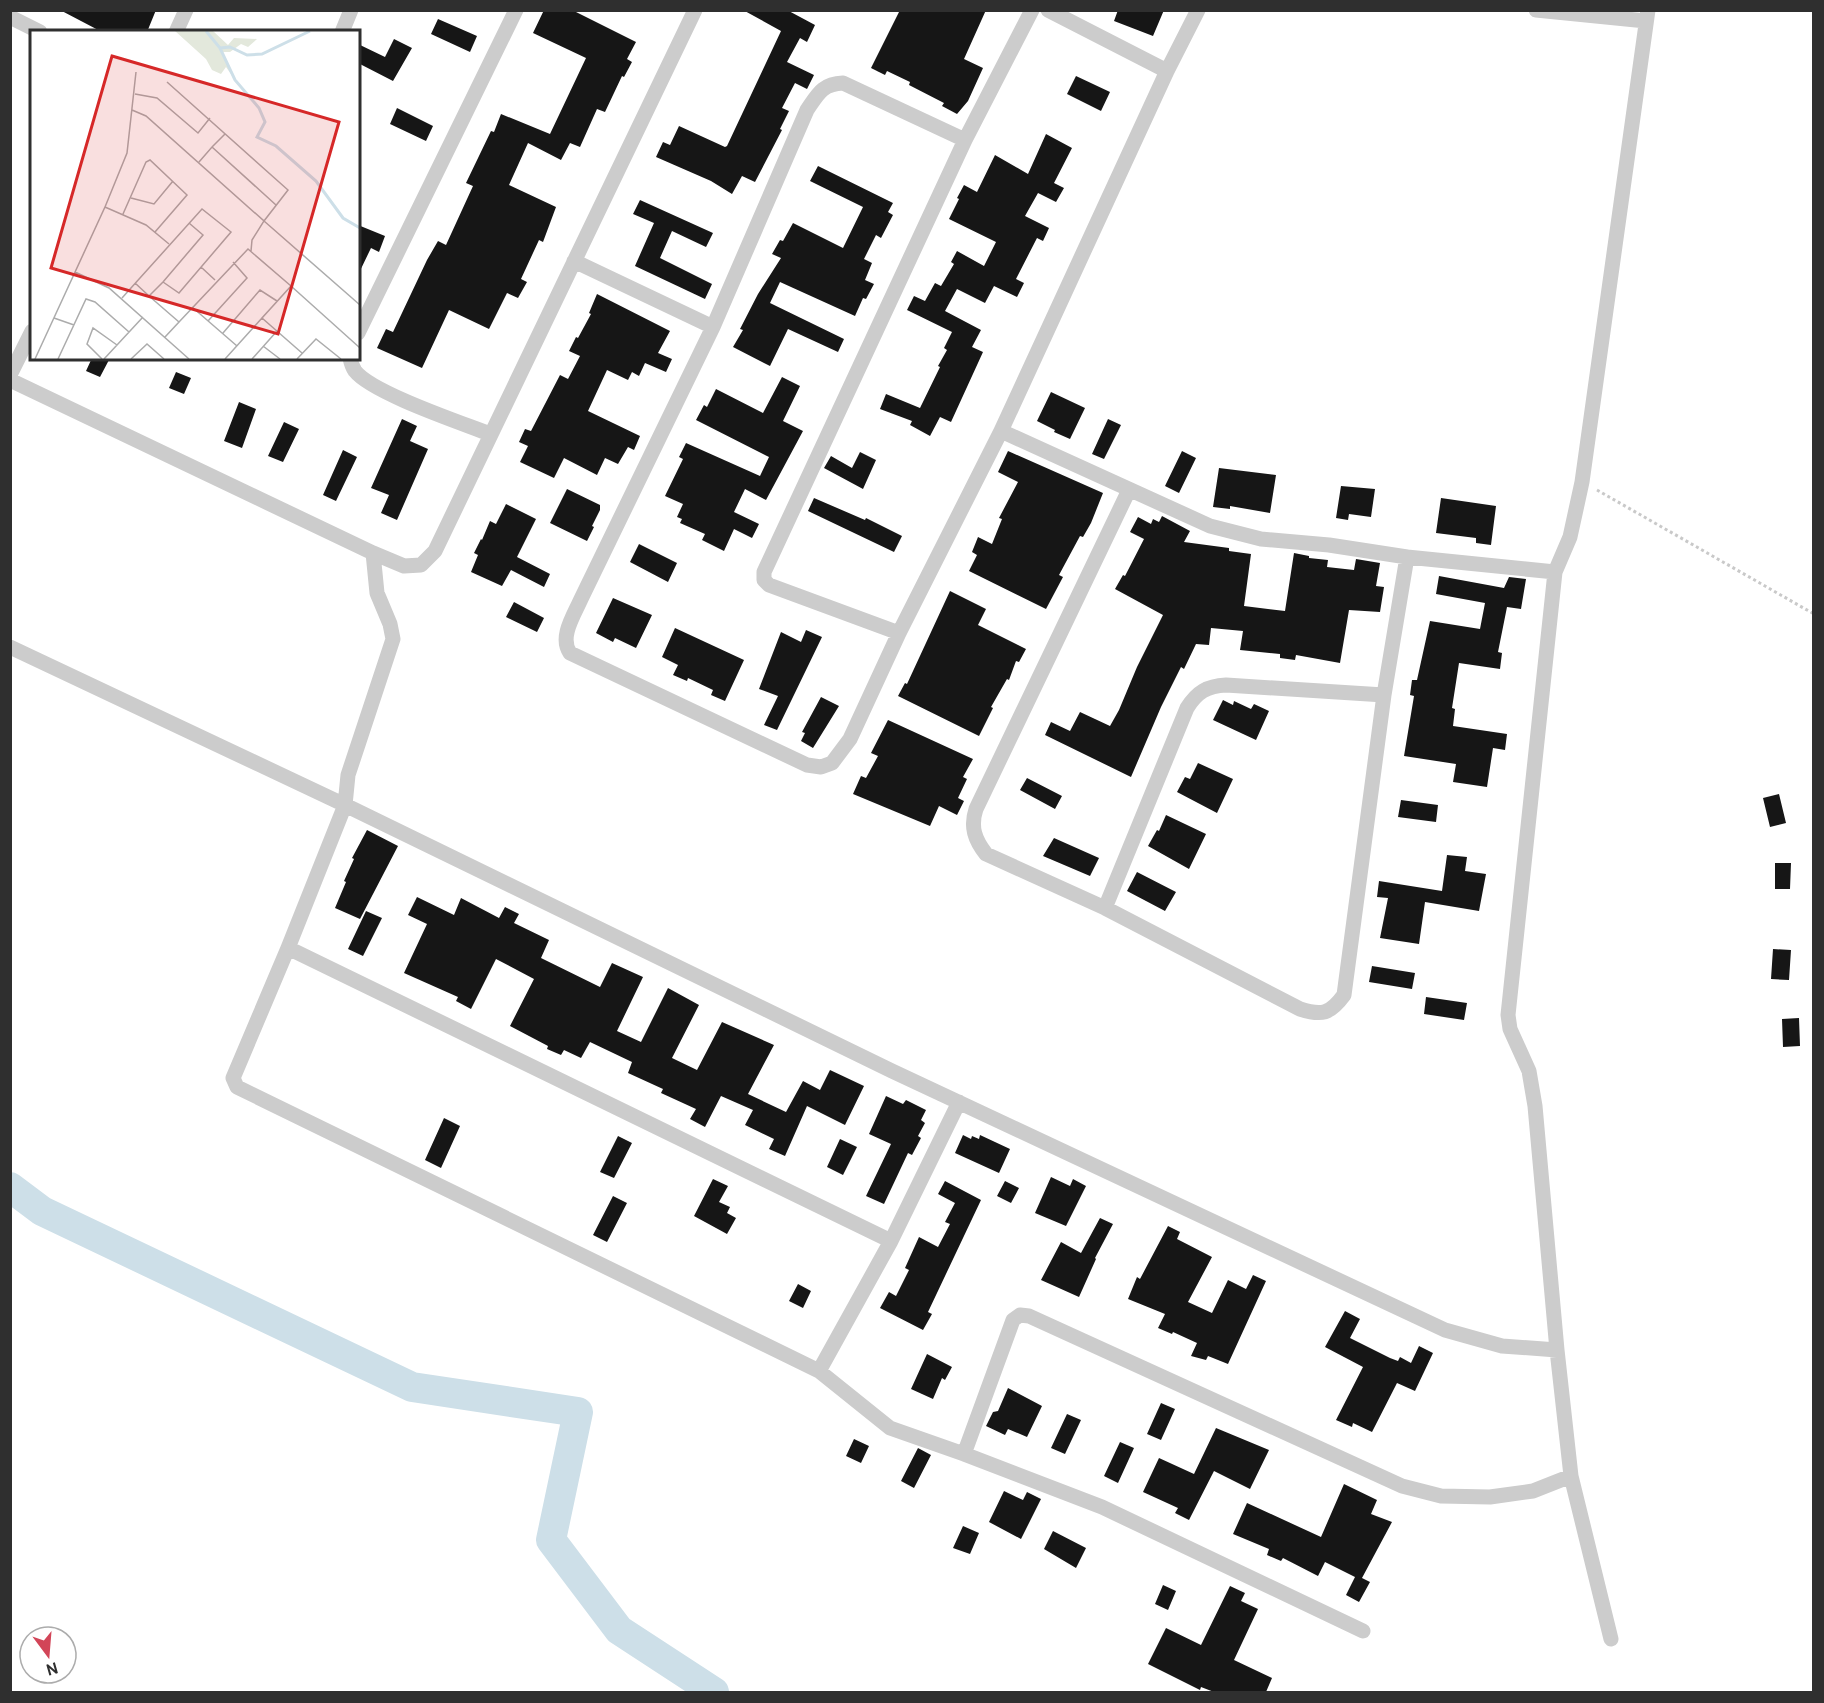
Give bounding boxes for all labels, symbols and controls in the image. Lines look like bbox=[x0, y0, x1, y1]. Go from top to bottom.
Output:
inset map bbox=[30, 30, 360, 360]
north arrow bbox=[18, 1625, 78, 1685]
text: N bbox=[44, 1658, 60, 1680]

